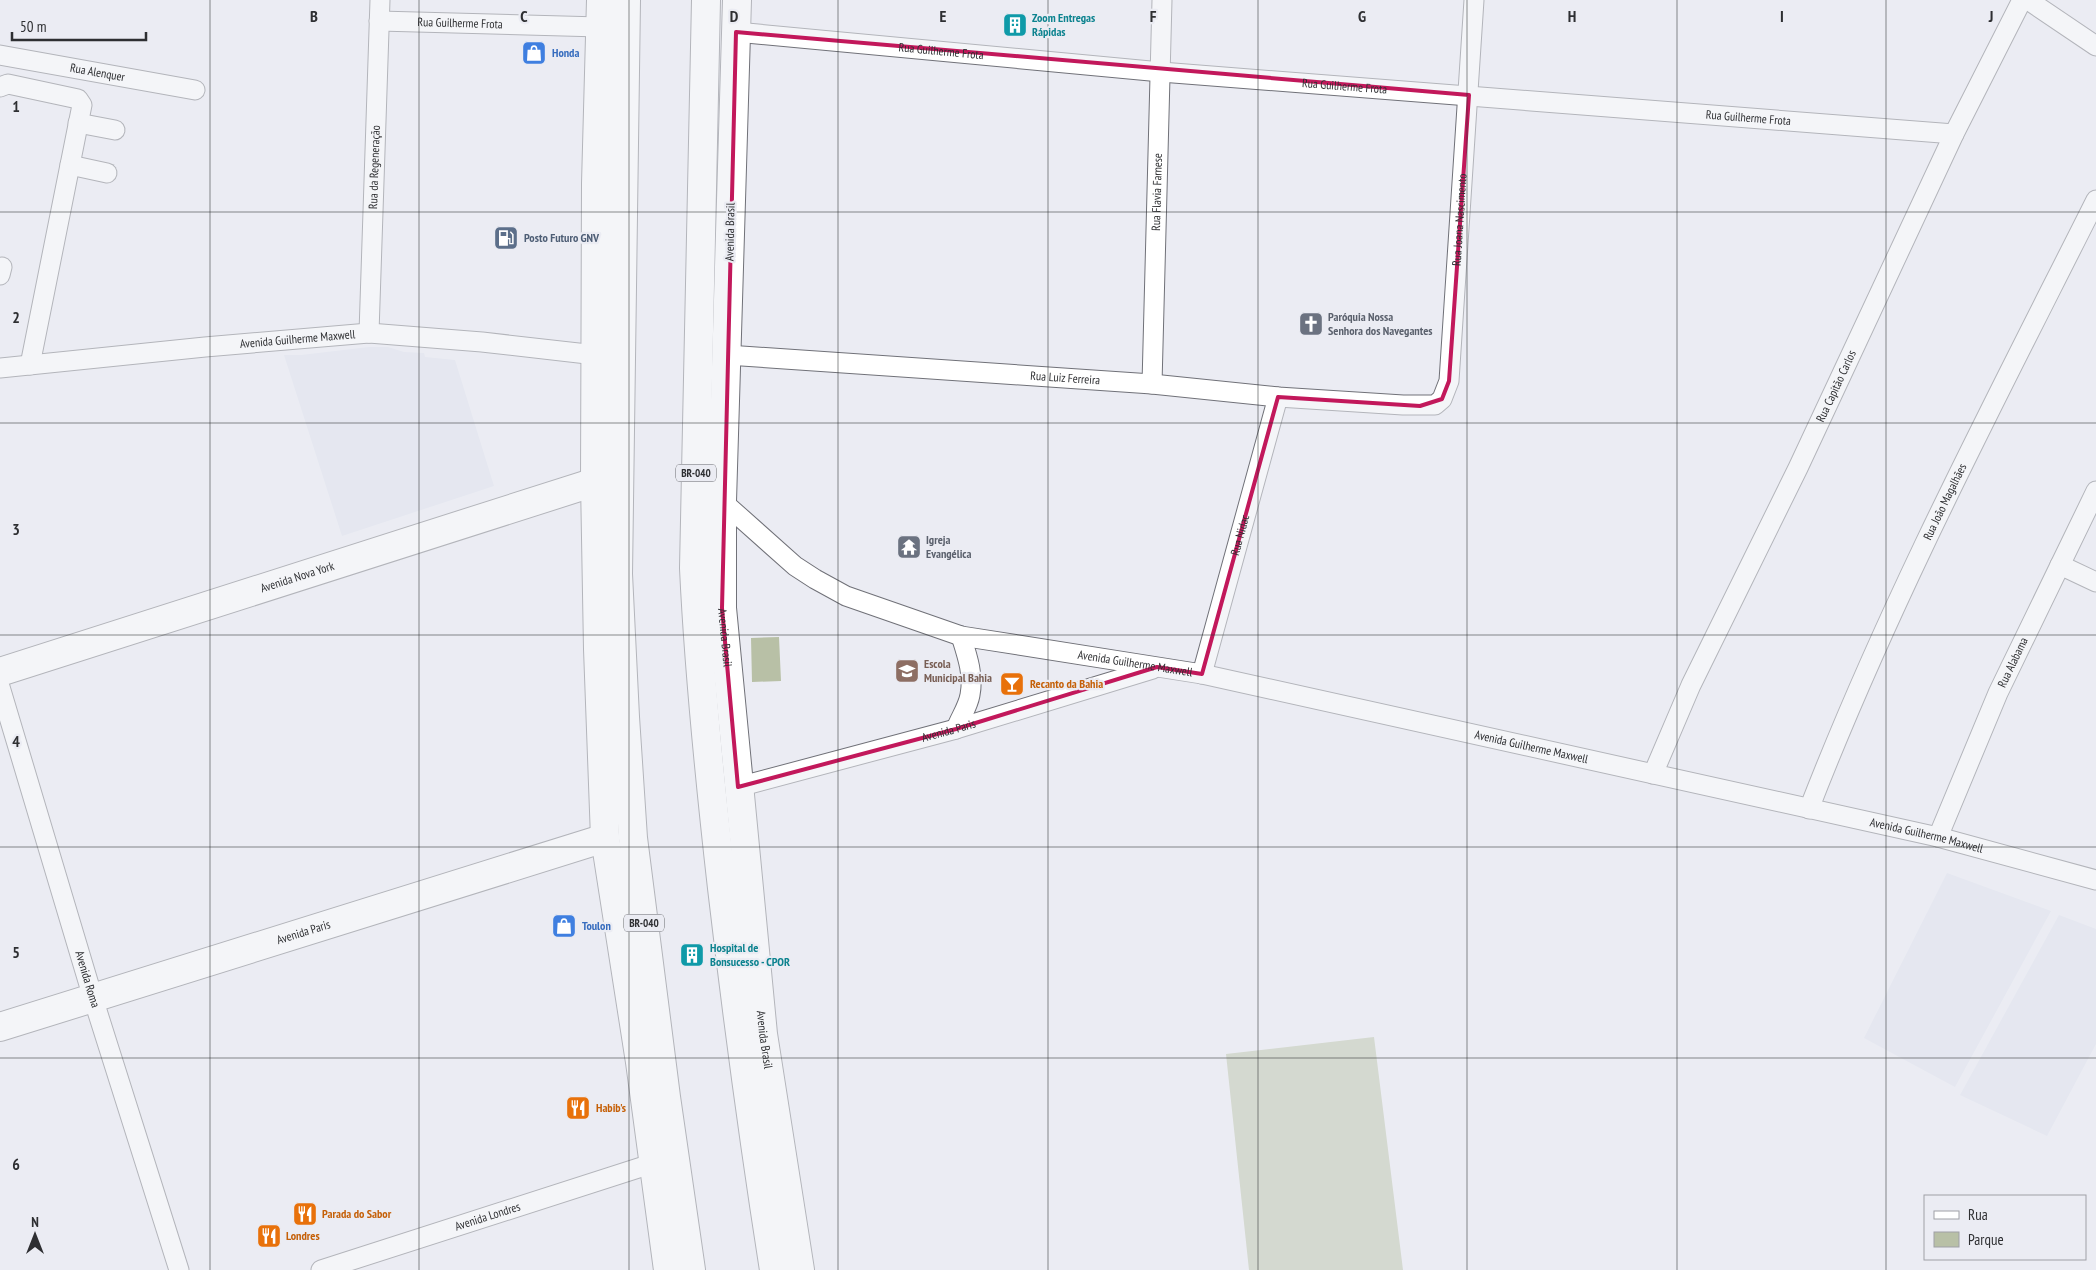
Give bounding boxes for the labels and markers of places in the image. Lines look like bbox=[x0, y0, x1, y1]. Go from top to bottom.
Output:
place label: Zoom Entregas Rápidas bbox=[1032, 10, 1095, 39]
building icon: Zoom Entregas Rápidas bbox=[1002, 12, 1028, 38]
shop icon: Honda bbox=[521, 40, 547, 66]
place label: Honda bbox=[552, 45, 579, 60]
fuel station icon: Posto Futuro GNV bbox=[493, 225, 519, 251]
place label: Posto Futuro GNV bbox=[524, 230, 600, 245]
place label: Paróquia Nossa Senhora dos Navegantes bbox=[1328, 309, 1433, 338]
church icon: Paróquia Nossa Senhora dos Navegantes bbox=[1298, 311, 1324, 337]
place label: Igreja Evangélica bbox=[926, 532, 972, 561]
temple icon: Igreja Evangélica bbox=[896, 534, 922, 560]
place label: Escola Municipal Bahia bbox=[924, 656, 992, 685]
school or university icon: Escola Municipal Bahia bbox=[894, 658, 920, 684]
bar icon: Recanto da Bahia bbox=[999, 671, 1025, 697]
place label: Recanto da Bahia bbox=[1030, 676, 1103, 691]
shop icon: Toulon bbox=[551, 913, 577, 939]
place label: Toulon bbox=[582, 918, 611, 933]
place label: Hospital de Bonsucesso - CPOR bbox=[710, 940, 790, 969]
building icon: Hospital de Bonsucesso - CPOR bbox=[679, 942, 705, 968]
restaurant icon: Habib's bbox=[565, 1095, 591, 1121]
place label: Habib's bbox=[596, 1100, 626, 1115]
restaurant icon: Parada do Sabor bbox=[292, 1201, 318, 1227]
place label: Parada do Sabor bbox=[322, 1206, 392, 1221]
restaurant icon: Londres bbox=[256, 1223, 282, 1249]
place label: Londres bbox=[286, 1228, 320, 1243]

